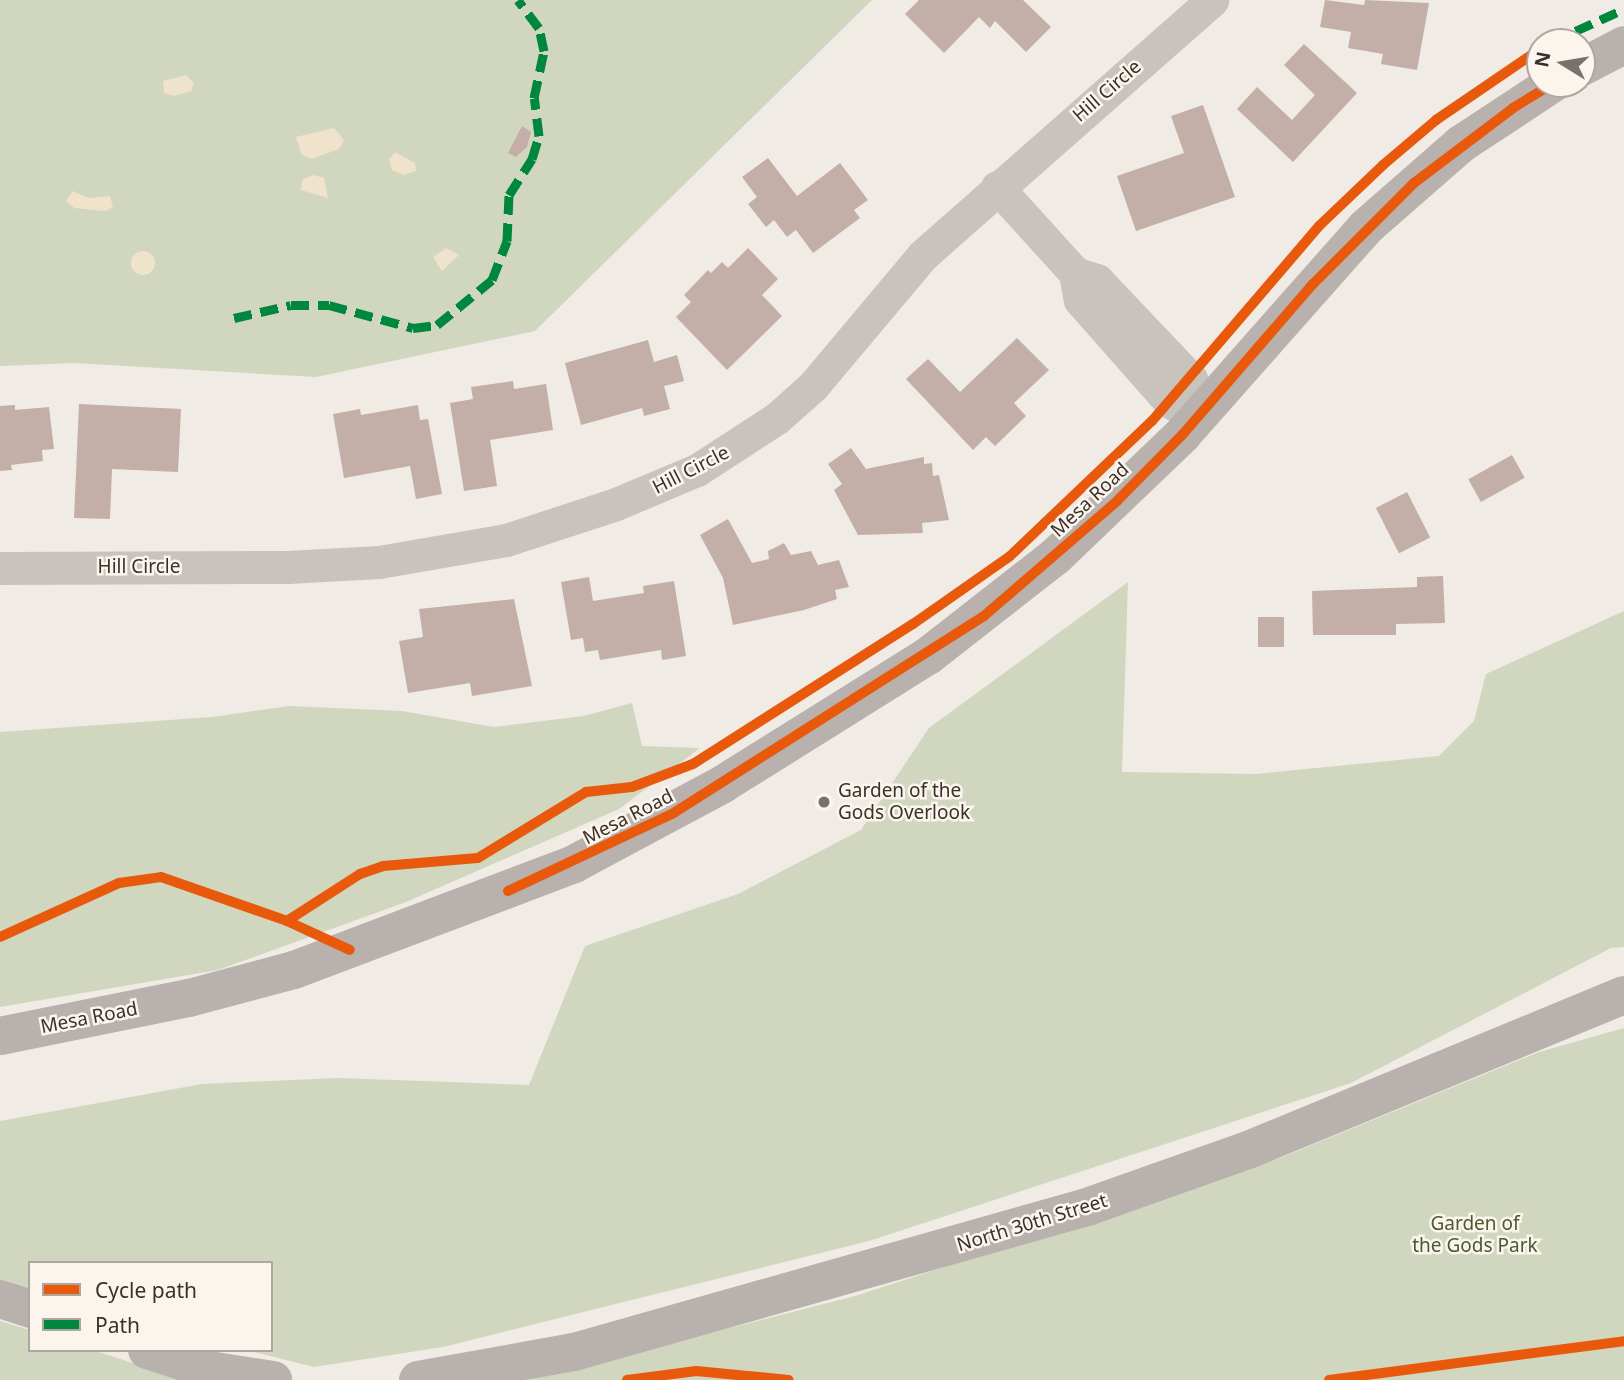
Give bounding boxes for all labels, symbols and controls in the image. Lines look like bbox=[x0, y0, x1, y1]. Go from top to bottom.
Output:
north arrow bbox=[1526, 28, 1596, 98]
text: N bbox=[1528, 49, 1557, 69]
street label: Hill Circle bbox=[1068, 55, 1146, 127]
street label: Hill Circle bbox=[649, 441, 733, 499]
street label: Mesa Road bbox=[1046, 458, 1134, 542]
street label: Hill Circle bbox=[98, 556, 180, 578]
place label: Garden of the Gods Overlook bbox=[838, 780, 970, 824]
street label: Mesa Road bbox=[579, 785, 677, 849]
marker: Garden of the Gods Overlook bbox=[816, 794, 832, 810]
street label: Mesa Road bbox=[39, 997, 139, 1039]
street label: North 30th Street bbox=[954, 1189, 1110, 1257]
park label: Garden of the Gods Park bbox=[1412, 1213, 1538, 1257]
legend bbox=[28, 1261, 273, 1352]
text: Cycle path bbox=[95, 1276, 197, 1304]
text: Path bbox=[95, 1311, 140, 1339]

